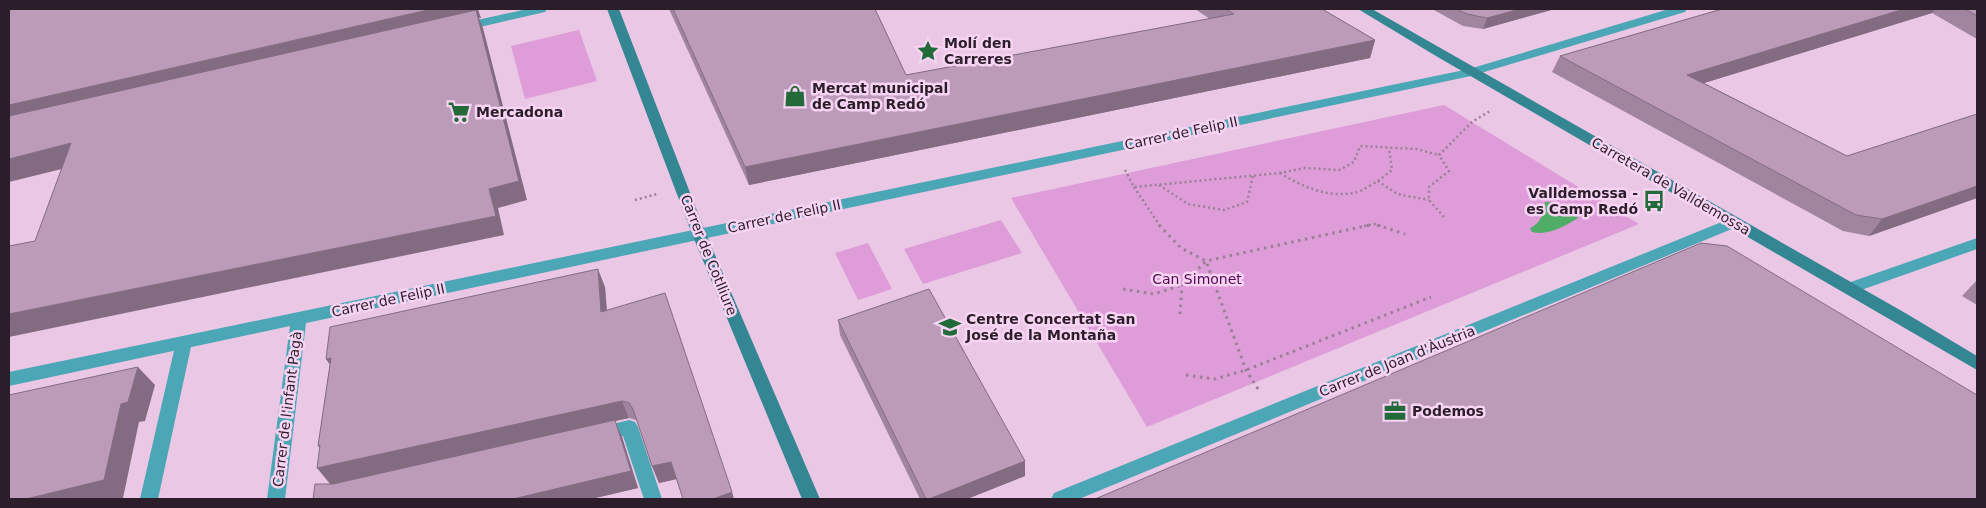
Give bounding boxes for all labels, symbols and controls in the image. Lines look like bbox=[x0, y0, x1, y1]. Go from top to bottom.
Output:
place label: Molí den Carreres bbox=[944, 35, 1012, 67]
place icon: Molí den Carreres bbox=[915, 38, 941, 64]
place label: Mercat municipal de Camp Redó bbox=[812, 80, 948, 112]
shop icon: Mercat municipal de Camp Redó bbox=[782, 83, 808, 109]
supermarket icon: Mercadona bbox=[446, 99, 472, 125]
place label: Mercadona bbox=[476, 104, 563, 120]
street label: Carrer de Felip II bbox=[1123, 113, 1239, 153]
street label: Carretera de Valldemossa bbox=[1589, 134, 1753, 238]
place label: Valldemossa - es Camp Redó bbox=[1526, 185, 1638, 217]
bus stop icon: Valldemossa - es Camp Redó bbox=[1641, 188, 1667, 214]
street label: Carrer de Cotlliure bbox=[678, 192, 740, 318]
street label: Carrer de Felip II bbox=[726, 196, 842, 236]
park label: Can Simonet bbox=[1152, 271, 1242, 287]
street label: Carrer de Felip II bbox=[330, 280, 446, 320]
place label: Centre Concertat San José de la Montaña bbox=[965, 311, 1135, 343]
school or university icon: Centre Concertat San José de la Montaña bbox=[937, 314, 963, 340]
street label: Carrer de Joan d'Àustria bbox=[1317, 322, 1477, 400]
street label: Carrer de l'infant Pagà bbox=[270, 330, 304, 488]
office icon: Podemos bbox=[1382, 398, 1408, 424]
place label: Podemos bbox=[1412, 403, 1484, 419]

